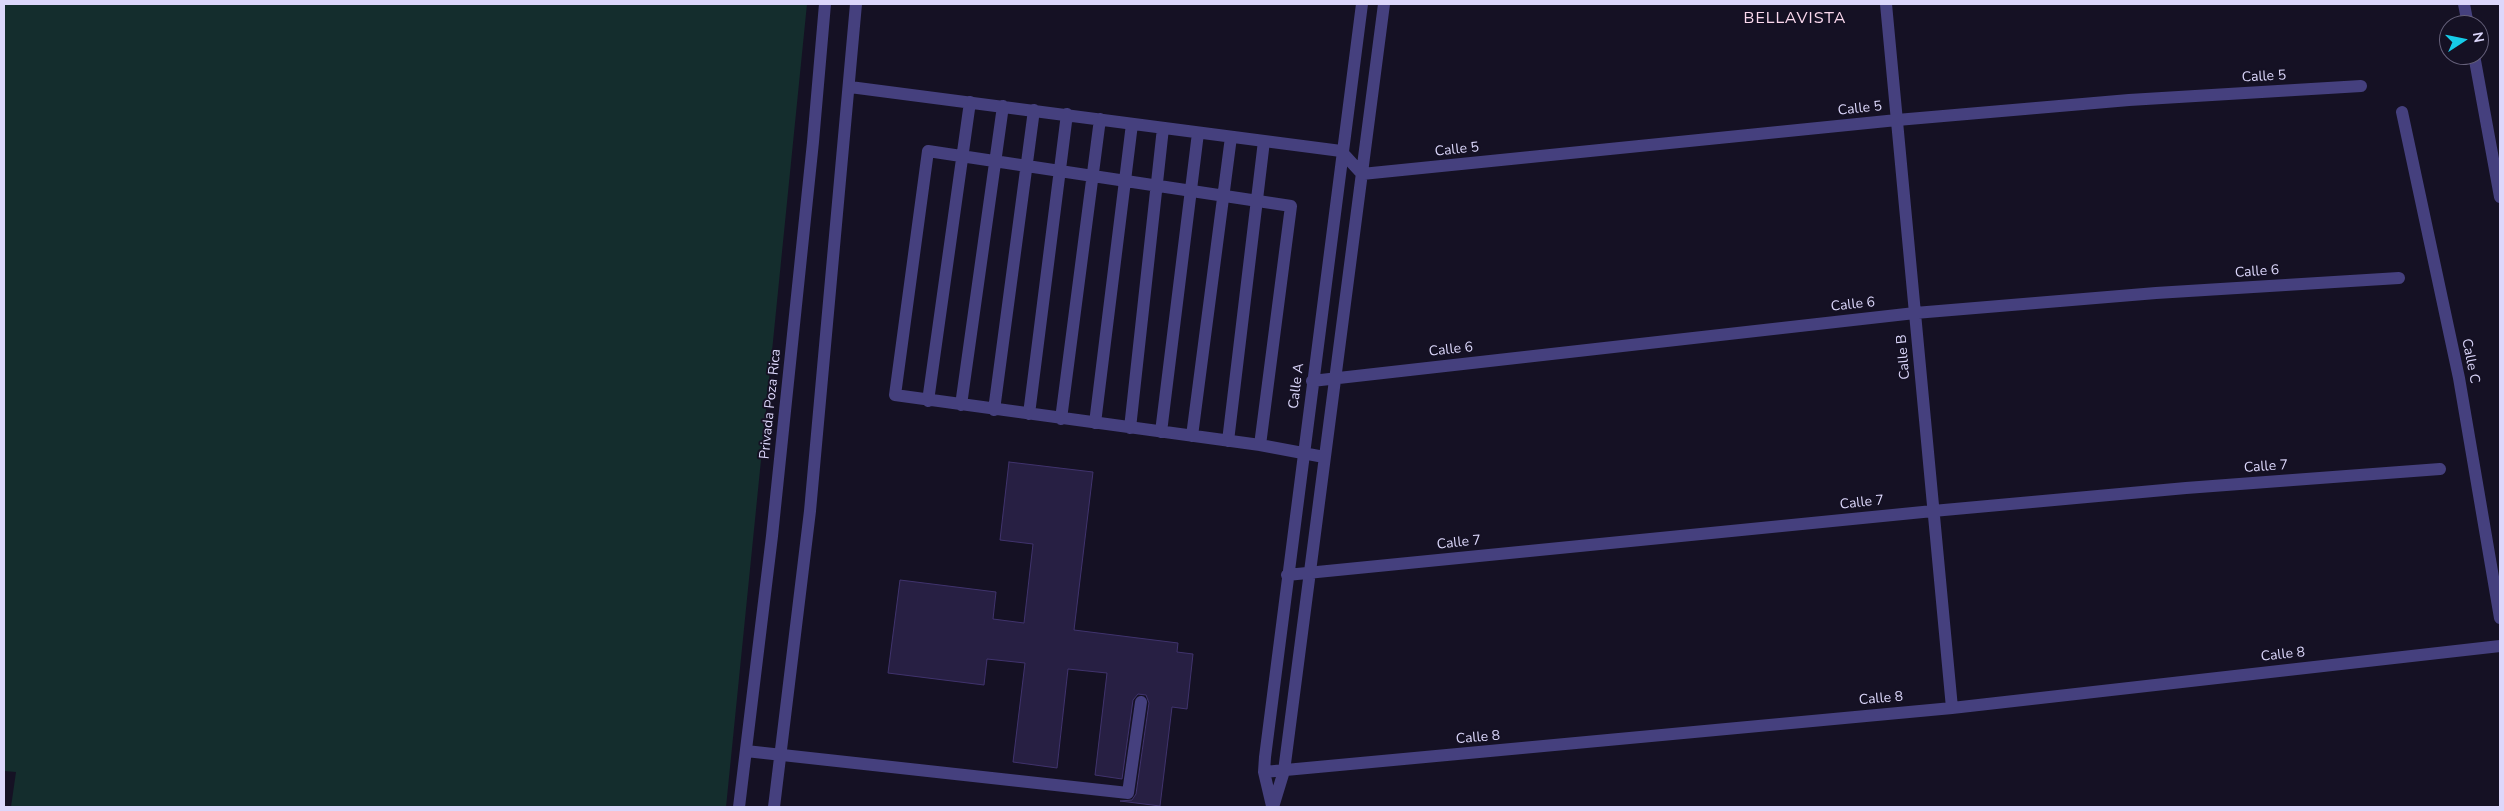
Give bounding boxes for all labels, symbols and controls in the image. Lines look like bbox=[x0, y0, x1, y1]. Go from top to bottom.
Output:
district label: BELLAVISTA bbox=[1742, 9, 1848, 29]
north arrow bbox=[2439, 15, 2489, 65]
text: N bbox=[2468, 30, 2489, 44]
street label: Calle 5 bbox=[2241, 67, 2287, 87]
street label: Calle 5 bbox=[1837, 98, 1883, 120]
street label: Calle 5 bbox=[1434, 139, 1480, 161]
street label: Calle 6 bbox=[2234, 262, 2280, 282]
street label: Calle 6 bbox=[1830, 294, 1876, 316]
street label: Calle B bbox=[1894, 334, 1914, 380]
street label: Calle C bbox=[2457, 337, 2483, 385]
street label: Calle 6 bbox=[1428, 339, 1474, 361]
street label: Privada Poza Rica bbox=[757, 348, 785, 460]
street label: Calle A bbox=[1286, 362, 1308, 410]
street label: Calle 7 bbox=[2243, 457, 2289, 477]
street label: Calle 7 bbox=[1839, 492, 1885, 514]
street label: Calle 7 bbox=[1436, 532, 1482, 554]
street label: Calle 8 bbox=[2260, 644, 2306, 666]
street label: Calle 8 bbox=[1858, 689, 1904, 709]
street label: Calle 8 bbox=[1455, 728, 1501, 748]

